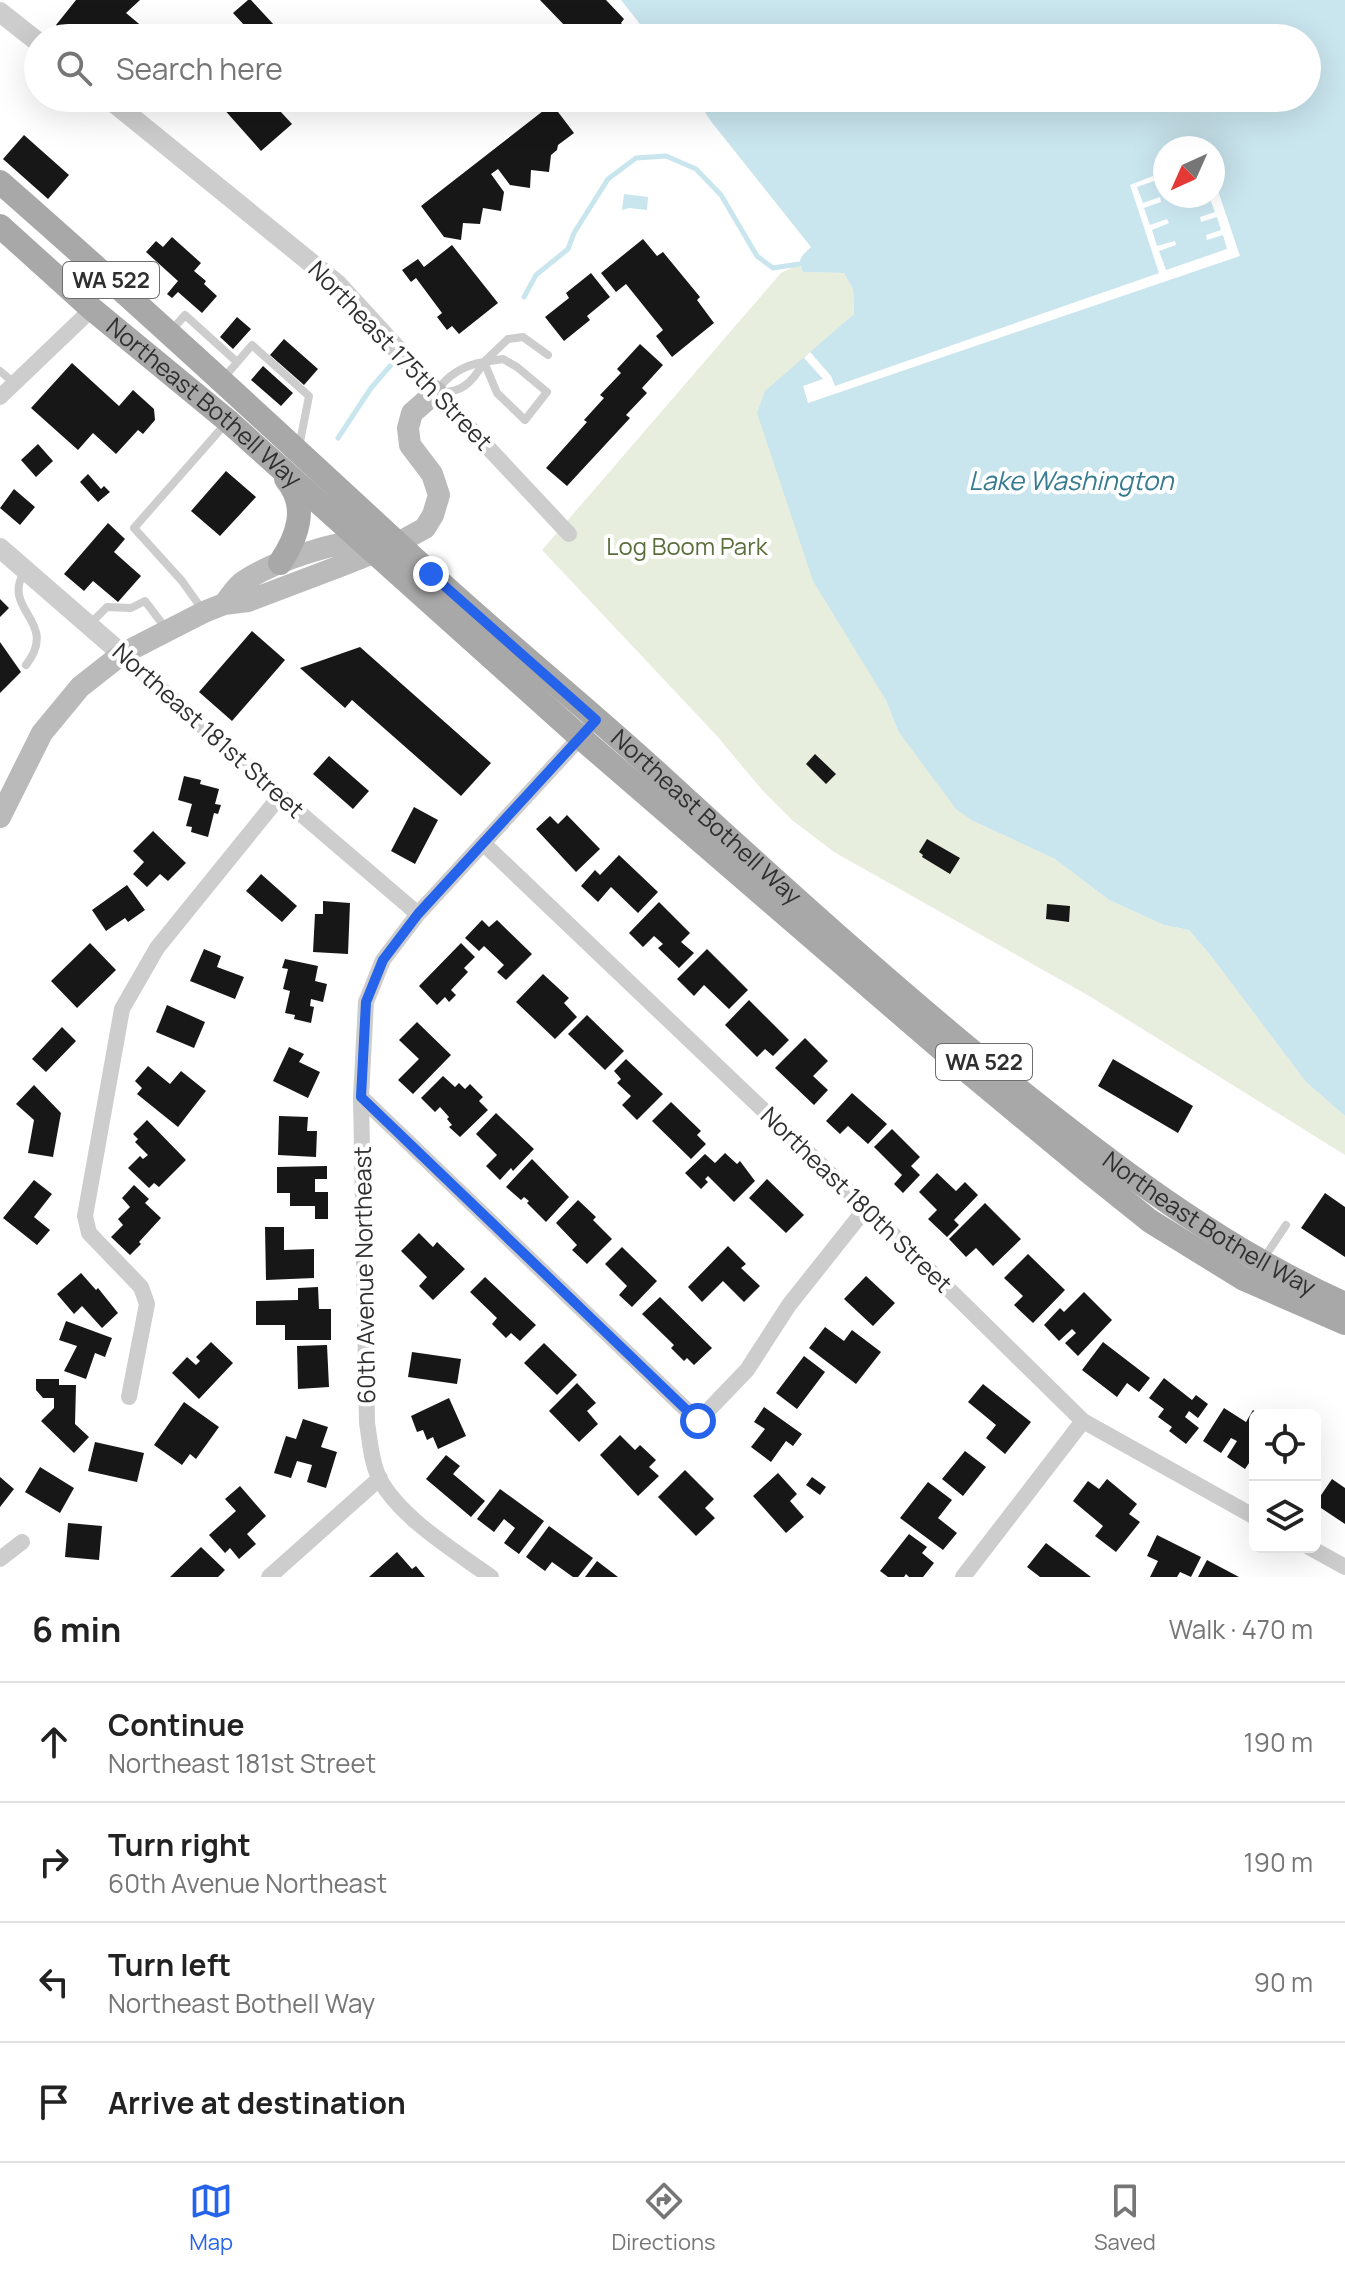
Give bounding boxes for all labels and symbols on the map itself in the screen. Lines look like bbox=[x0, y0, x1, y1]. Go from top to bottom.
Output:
north arrow bbox=[1153, 136, 1225, 208]
street label: Northeast 175th Street bbox=[302, 253, 500, 457]
road number: WA 522 bbox=[63, 262, 159, 298]
street label: Northeast Bothell Way bbox=[100, 309, 310, 495]
water label: Lake Washington bbox=[968, 462, 1175, 498]
park label: Log Boom Park bbox=[606, 529, 769, 562]
route end bbox=[413, 556, 449, 592]
street label: Northeast 181st Street bbox=[106, 635, 312, 825]
street label: Northeast Bothell Way bbox=[605, 721, 810, 912]
road number: WA 522 bbox=[936, 1044, 1032, 1080]
street label: Northeast 180th Street bbox=[754, 1099, 960, 1299]
street label: Northeast Bothell Way bbox=[1097, 1143, 1322, 1303]
street label: 60th Avenue Northeast bbox=[345, 1146, 382, 1404]
route start bbox=[680, 1403, 716, 1439]

